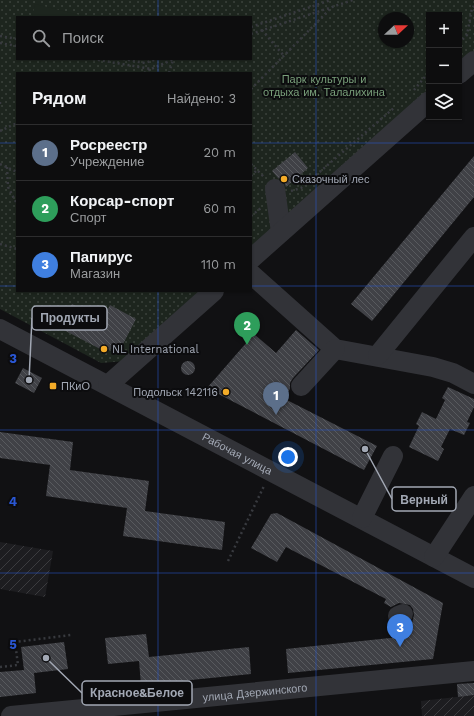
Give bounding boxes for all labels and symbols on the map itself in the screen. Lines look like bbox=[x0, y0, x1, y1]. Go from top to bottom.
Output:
north arrow bbox=[378, 12, 414, 48]
park label: Парк культуры и отдыха им. Талалихина bbox=[263, 73, 386, 99]
place label: Сказочный лес bbox=[292, 173, 370, 186]
marker: Сказочный лес bbox=[279, 174, 289, 184]
callout: Продукты bbox=[32, 306, 107, 330]
text: Продукты bbox=[40, 311, 100, 325]
pin: 2 bbox=[234, 312, 260, 345]
place label: NL International bbox=[112, 343, 199, 356]
marker: NL International bbox=[99, 344, 109, 354]
text: 3 bbox=[9, 351, 17, 366]
place label: ПКиО bbox=[61, 380, 90, 393]
marker: ПКиО bbox=[48, 381, 58, 391]
pin: 1 bbox=[263, 382, 289, 415]
place label: Подольск 142116 bbox=[133, 386, 218, 399]
marker: Подольск 142116 bbox=[221, 387, 231, 397]
street label: Рабочая улица bbox=[200, 430, 275, 478]
your location bbox=[278, 447, 298, 467]
callout: Верный bbox=[392, 487, 456, 511]
text: Верный bbox=[400, 493, 448, 507]
text: 4 bbox=[9, 494, 18, 509]
pin: 3 bbox=[387, 614, 413, 647]
text: 5 bbox=[9, 637, 17, 652]
callout: Красное&Белое bbox=[82, 681, 192, 705]
street label: улица Дзержинского bbox=[202, 681, 308, 704]
text: Красное&Белое bbox=[90, 686, 184, 700]

